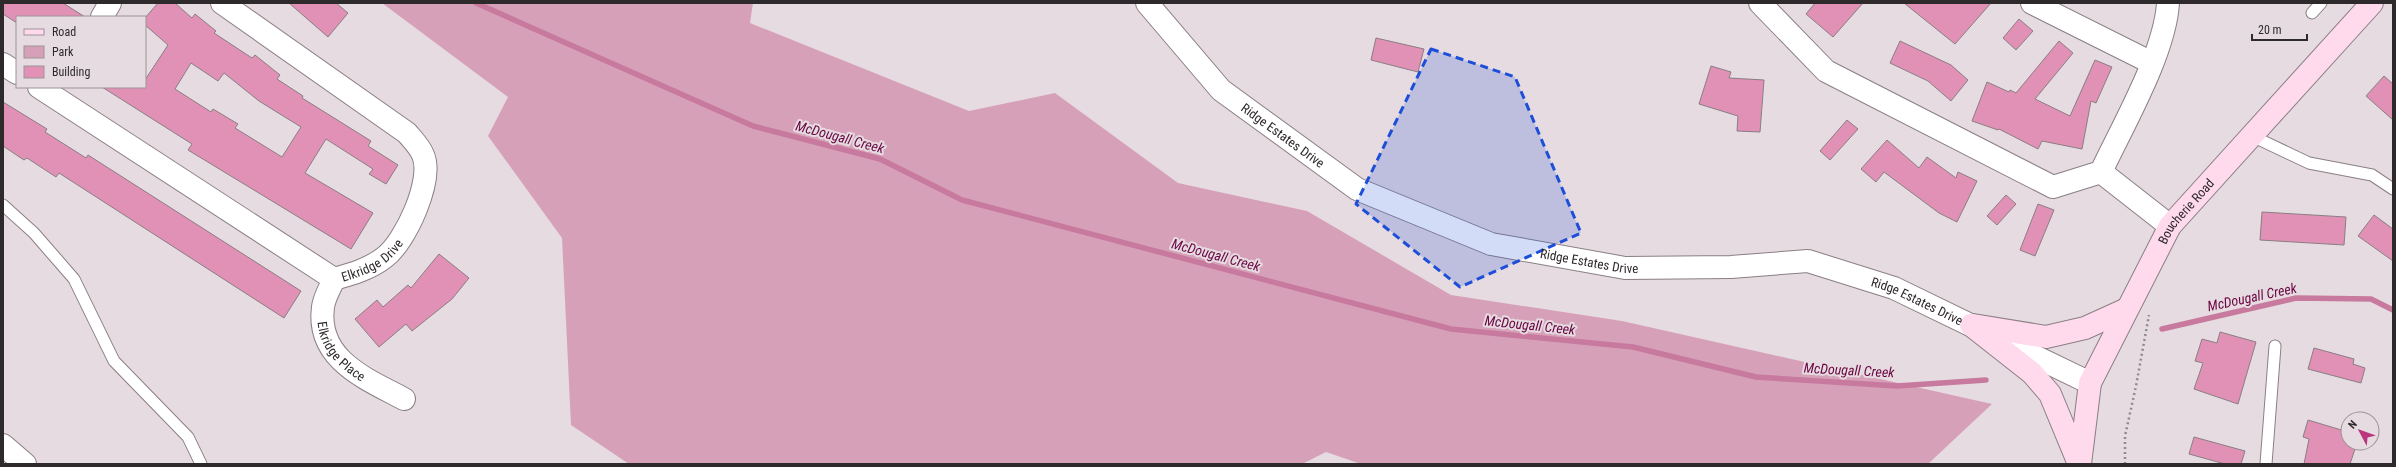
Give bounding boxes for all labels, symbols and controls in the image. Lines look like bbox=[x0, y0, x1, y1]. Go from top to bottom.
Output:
legend bbox=[16, 16, 146, 88]
scale bar bbox=[2252, 16, 2307, 42]
text: 20 m bbox=[2258, 23, 2282, 37]
text: Road bbox=[52, 25, 76, 39]
text: Park bbox=[52, 45, 74, 59]
text: Building bbox=[52, 65, 90, 79]
street label: Ridge Estates Drive bbox=[1238, 100, 1327, 171]
water label: McDougall Creek bbox=[794, 118, 887, 157]
street label: Boucherie Road bbox=[2155, 176, 2217, 247]
street label: Elkridge Drive bbox=[340, 236, 406, 285]
water label: McDougall Creek bbox=[1170, 236, 1263, 275]
street label: Ridge Estates Drive bbox=[1539, 246, 1638, 276]
street label: Ridge Estates Drive bbox=[1869, 274, 1965, 328]
water label: McDougall Creek bbox=[2206, 280, 2299, 314]
water label: McDougall Creek bbox=[1484, 312, 1577, 338]
street label: Elkridge Place bbox=[315, 321, 368, 384]
water label: McDougall Creek bbox=[1803, 360, 1896, 380]
north arrow bbox=[2340, 411, 2380, 451]
text: N bbox=[2346, 418, 2360, 432]

